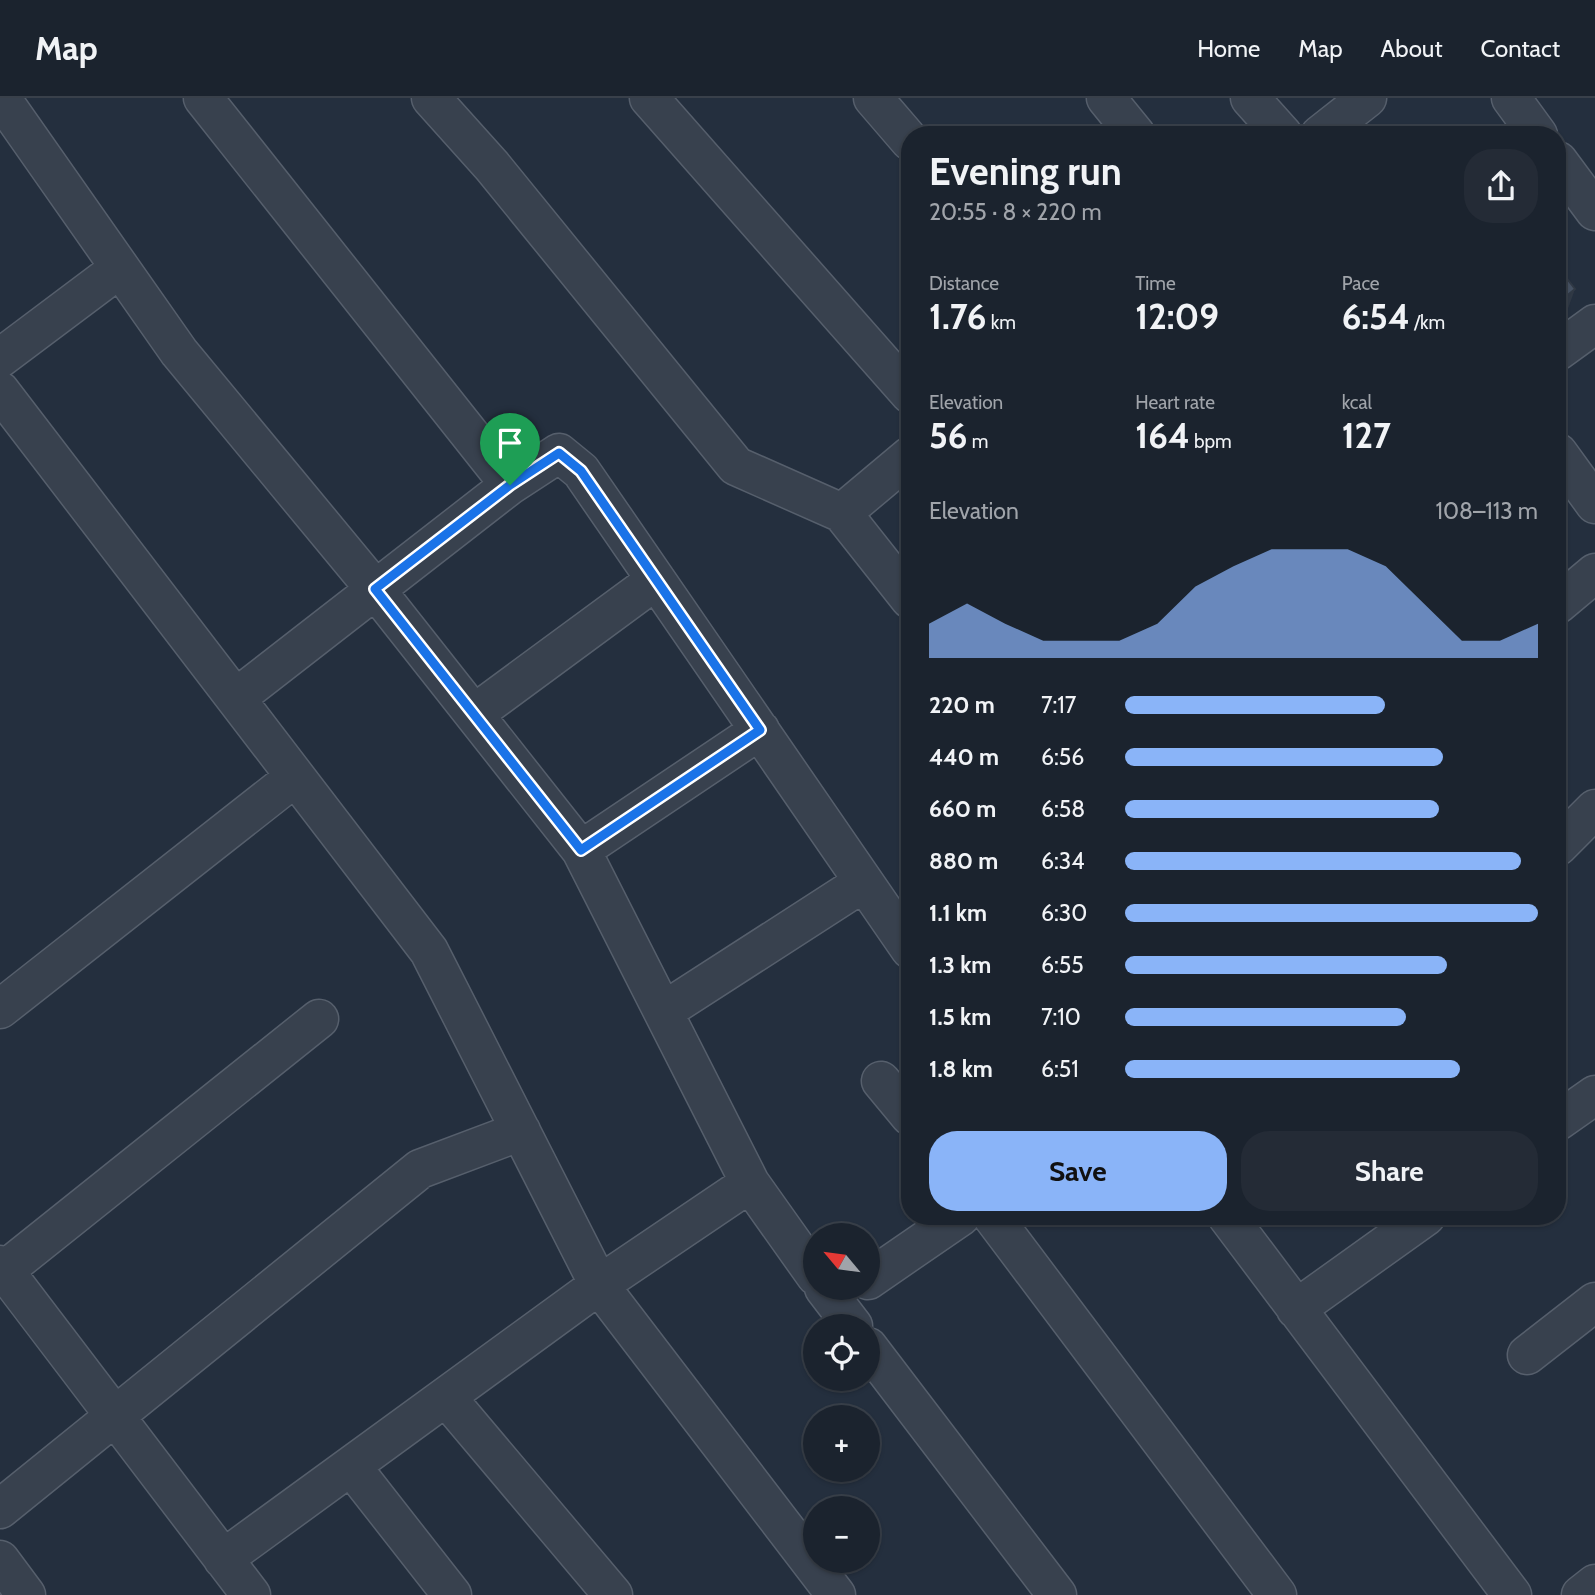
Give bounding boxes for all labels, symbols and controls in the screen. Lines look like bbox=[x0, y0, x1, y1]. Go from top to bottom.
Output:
text: Map bbox=[35, 28, 98, 68]
text: Home bbox=[1197, 34, 1260, 63]
text: Map bbox=[1298, 34, 1343, 63]
text: About bbox=[1381, 34, 1443, 63]
text: Contact bbox=[1481, 34, 1560, 63]
text: Evening run bbox=[929, 148, 1122, 195]
button: share bbox=[1464, 149, 1538, 223]
text: 20:55 · 8 × 220 m bbox=[929, 198, 1102, 226]
text: Distance bbox=[929, 272, 999, 295]
text: Time bbox=[1135, 272, 1176, 295]
text: Pace bbox=[1342, 272, 1380, 295]
text: 1.76 bbox=[929, 295, 986, 338]
text: 12:09 bbox=[1135, 295, 1219, 338]
text: 6:54 bbox=[1342, 295, 1410, 338]
text: km bbox=[986, 311, 1016, 334]
text: /km bbox=[1410, 311, 1445, 334]
text: Elevation bbox=[929, 391, 1003, 414]
text: Heart rate bbox=[1135, 391, 1215, 414]
text: kcal bbox=[1342, 391, 1372, 414]
pin bbox=[480, 413, 540, 485]
text: 56 bbox=[929, 414, 967, 457]
text: 164 bbox=[1135, 414, 1190, 457]
text: 127 bbox=[1342, 414, 1391, 457]
icon: arrive bbox=[491, 424, 529, 462]
text: m bbox=[967, 430, 988, 453]
text: bpm bbox=[1190, 430, 1232, 453]
text: Elevation bbox=[929, 497, 1019, 525]
text: 108–113 m bbox=[1436, 497, 1538, 525]
text: 220 m bbox=[929, 691, 995, 719]
text: 7:17 bbox=[1041, 691, 1076, 719]
text: 440 m bbox=[929, 743, 999, 771]
text: 6:56 bbox=[1041, 743, 1084, 771]
text: 660 m bbox=[929, 795, 996, 823]
text: 6:58 bbox=[1041, 795, 1085, 823]
text: 880 m bbox=[929, 847, 998, 875]
text: 6:34 bbox=[1041, 847, 1085, 875]
text: 1.1 km bbox=[929, 899, 987, 927]
text: 6:30 bbox=[1041, 899, 1087, 927]
text: 1.3 km bbox=[929, 951, 991, 979]
text: 6:55 bbox=[1041, 951, 1084, 979]
text: 1.5 km bbox=[929, 1003, 991, 1031]
text: 7:10 bbox=[1041, 1003, 1081, 1031]
text: 1.8 km bbox=[929, 1055, 993, 1083]
text: 6:51 bbox=[1041, 1055, 1079, 1083]
button: Save bbox=[929, 1131, 1227, 1211]
button: Share bbox=[1241, 1131, 1538, 1211]
north arrow bbox=[803, 1223, 880, 1300]
map controls bbox=[803, 1223, 880, 1573]
button: locate bbox=[803, 1314, 880, 1391]
button: + bbox=[803, 1405, 880, 1482]
button: − bbox=[803, 1496, 880, 1573]

